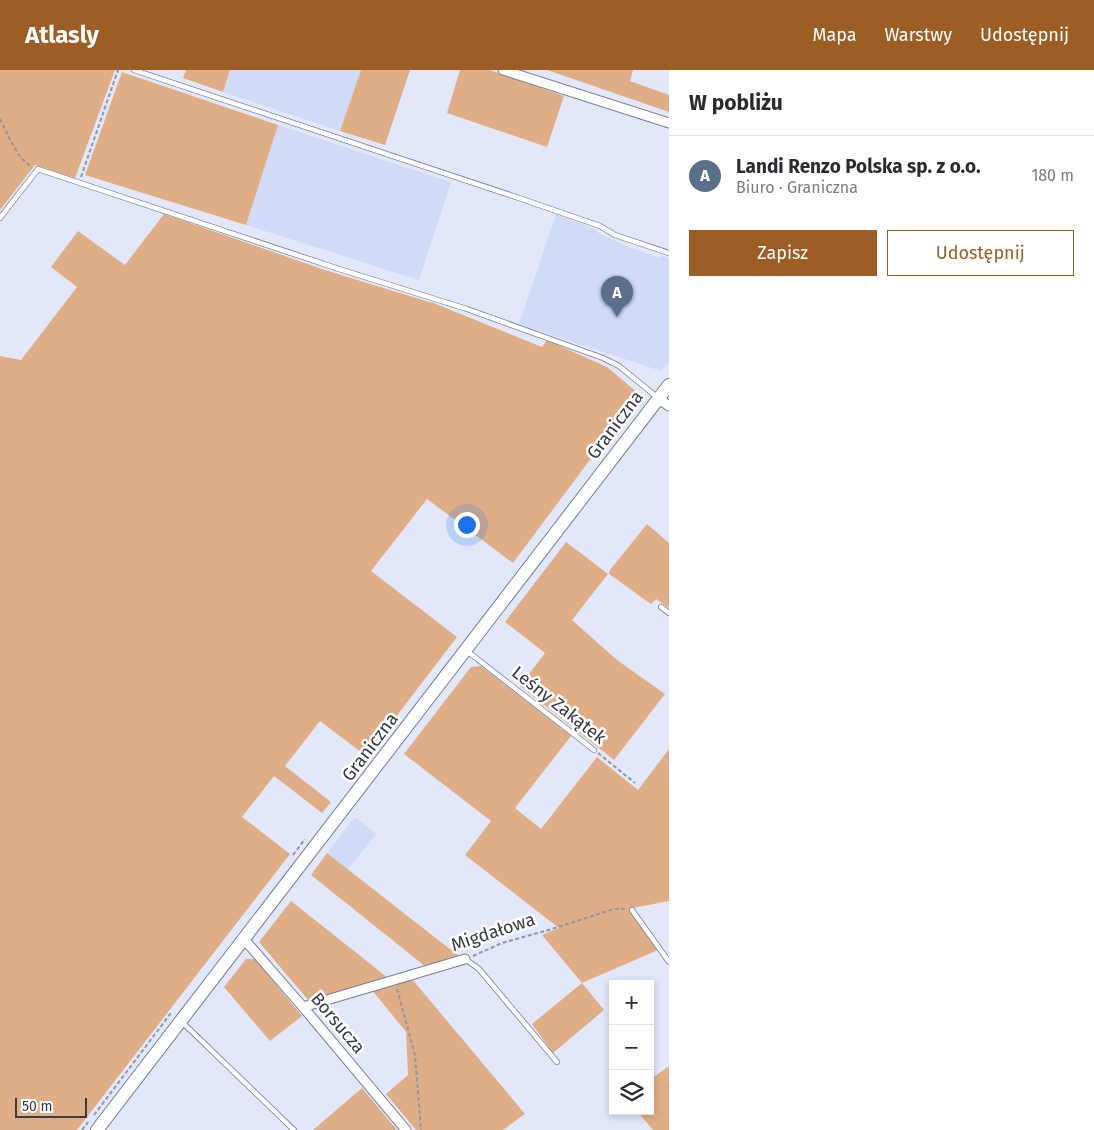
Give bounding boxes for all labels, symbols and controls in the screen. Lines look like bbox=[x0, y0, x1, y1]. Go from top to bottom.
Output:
text: Atlasly bbox=[25, 21, 99, 49]
text: Mapa bbox=[812, 24, 857, 46]
text: Warstwy bbox=[885, 24, 952, 46]
text: Udostępnij bbox=[980, 24, 1069, 46]
text: W pobliżu bbox=[689, 90, 783, 116]
text: Landi Renzo Polska sp. z o.o. bbox=[736, 155, 980, 178]
text: A bbox=[700, 166, 710, 185]
text: 180 m bbox=[1031, 166, 1074, 185]
text: Biuro · Graniczna bbox=[736, 178, 858, 197]
button: Zapisz bbox=[689, 230, 877, 276]
button: Udostępnij bbox=[887, 230, 1074, 276]
pin: A bbox=[601, 276, 633, 317]
street label: Graniczna bbox=[582, 386, 648, 464]
your location bbox=[454, 512, 480, 538]
street label: Leśny Zakątek bbox=[507, 661, 611, 749]
street label: Graniczna bbox=[337, 708, 403, 786]
street label: Migdałowa bbox=[448, 908, 538, 956]
map controls bbox=[609, 980, 654, 1115]
button: + bbox=[609, 980, 654, 1025]
street label: Borsucza bbox=[306, 988, 370, 1058]
button: − bbox=[609, 1025, 654, 1070]
button: layers bbox=[609, 1070, 654, 1115]
scale bar bbox=[15, 1095, 88, 1118]
text: 50 m bbox=[22, 1098, 53, 1115]

